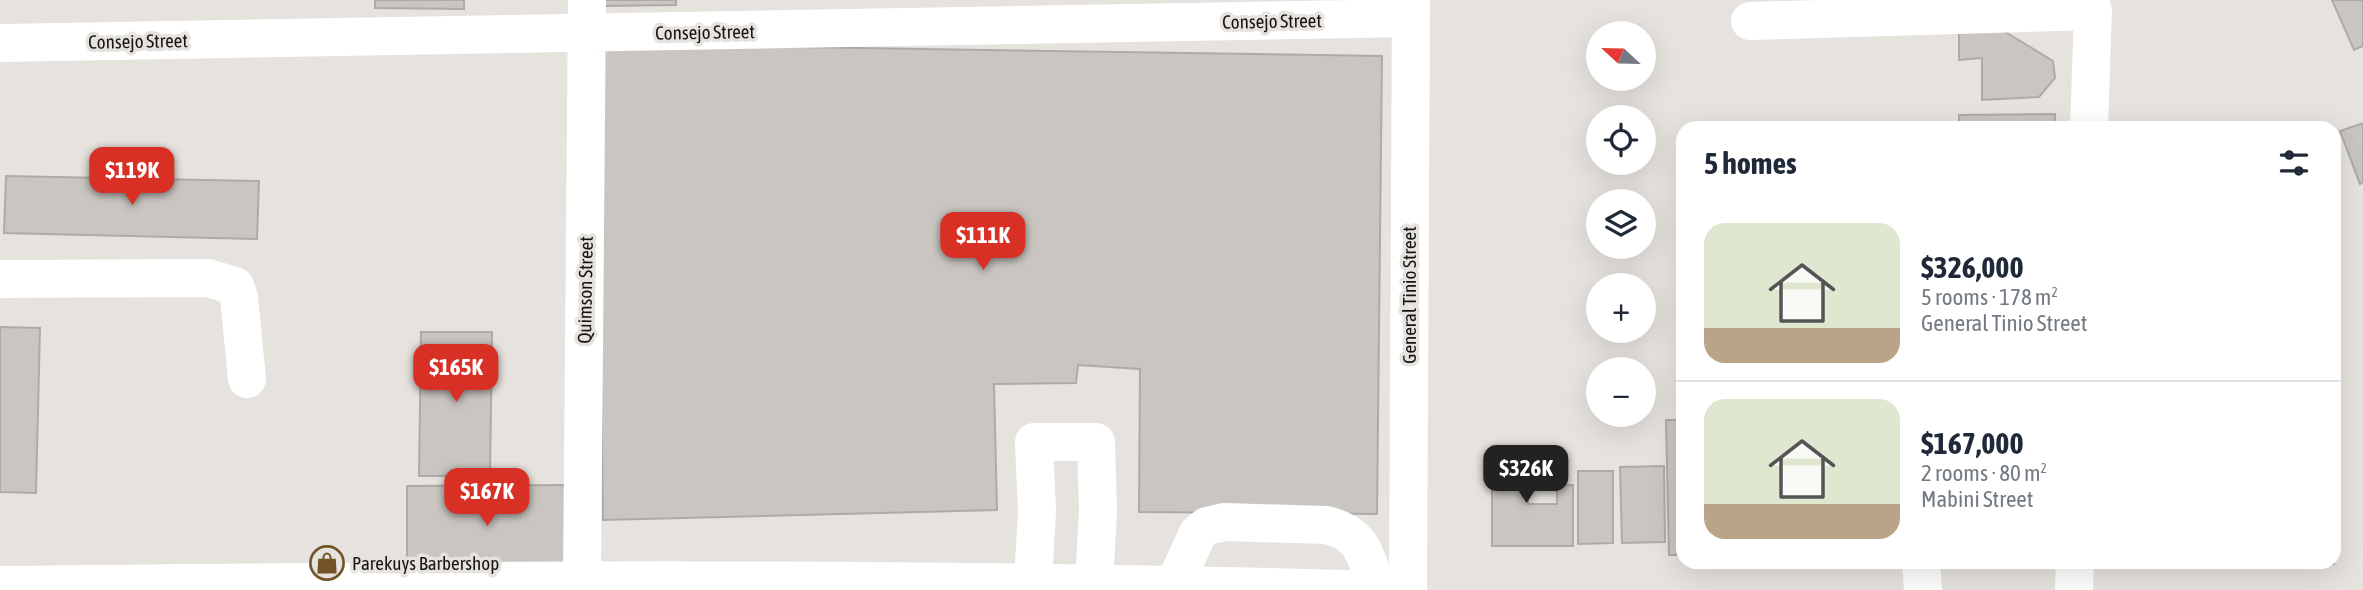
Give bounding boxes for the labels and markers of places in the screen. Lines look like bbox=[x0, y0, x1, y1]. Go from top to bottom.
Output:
pin: $119K bbox=[83, 148, 181, 207]
pin: $111K bbox=[934, 212, 1032, 272]
pin: $165K bbox=[407, 344, 505, 404]
pin: $326K bbox=[1477, 446, 1575, 505]
pin: $167K bbox=[438, 468, 536, 528]
shop icon: Parekuys Barbershop bbox=[308, 544, 346, 582]
place label: Parekuys Barbershop bbox=[352, 552, 499, 574]

